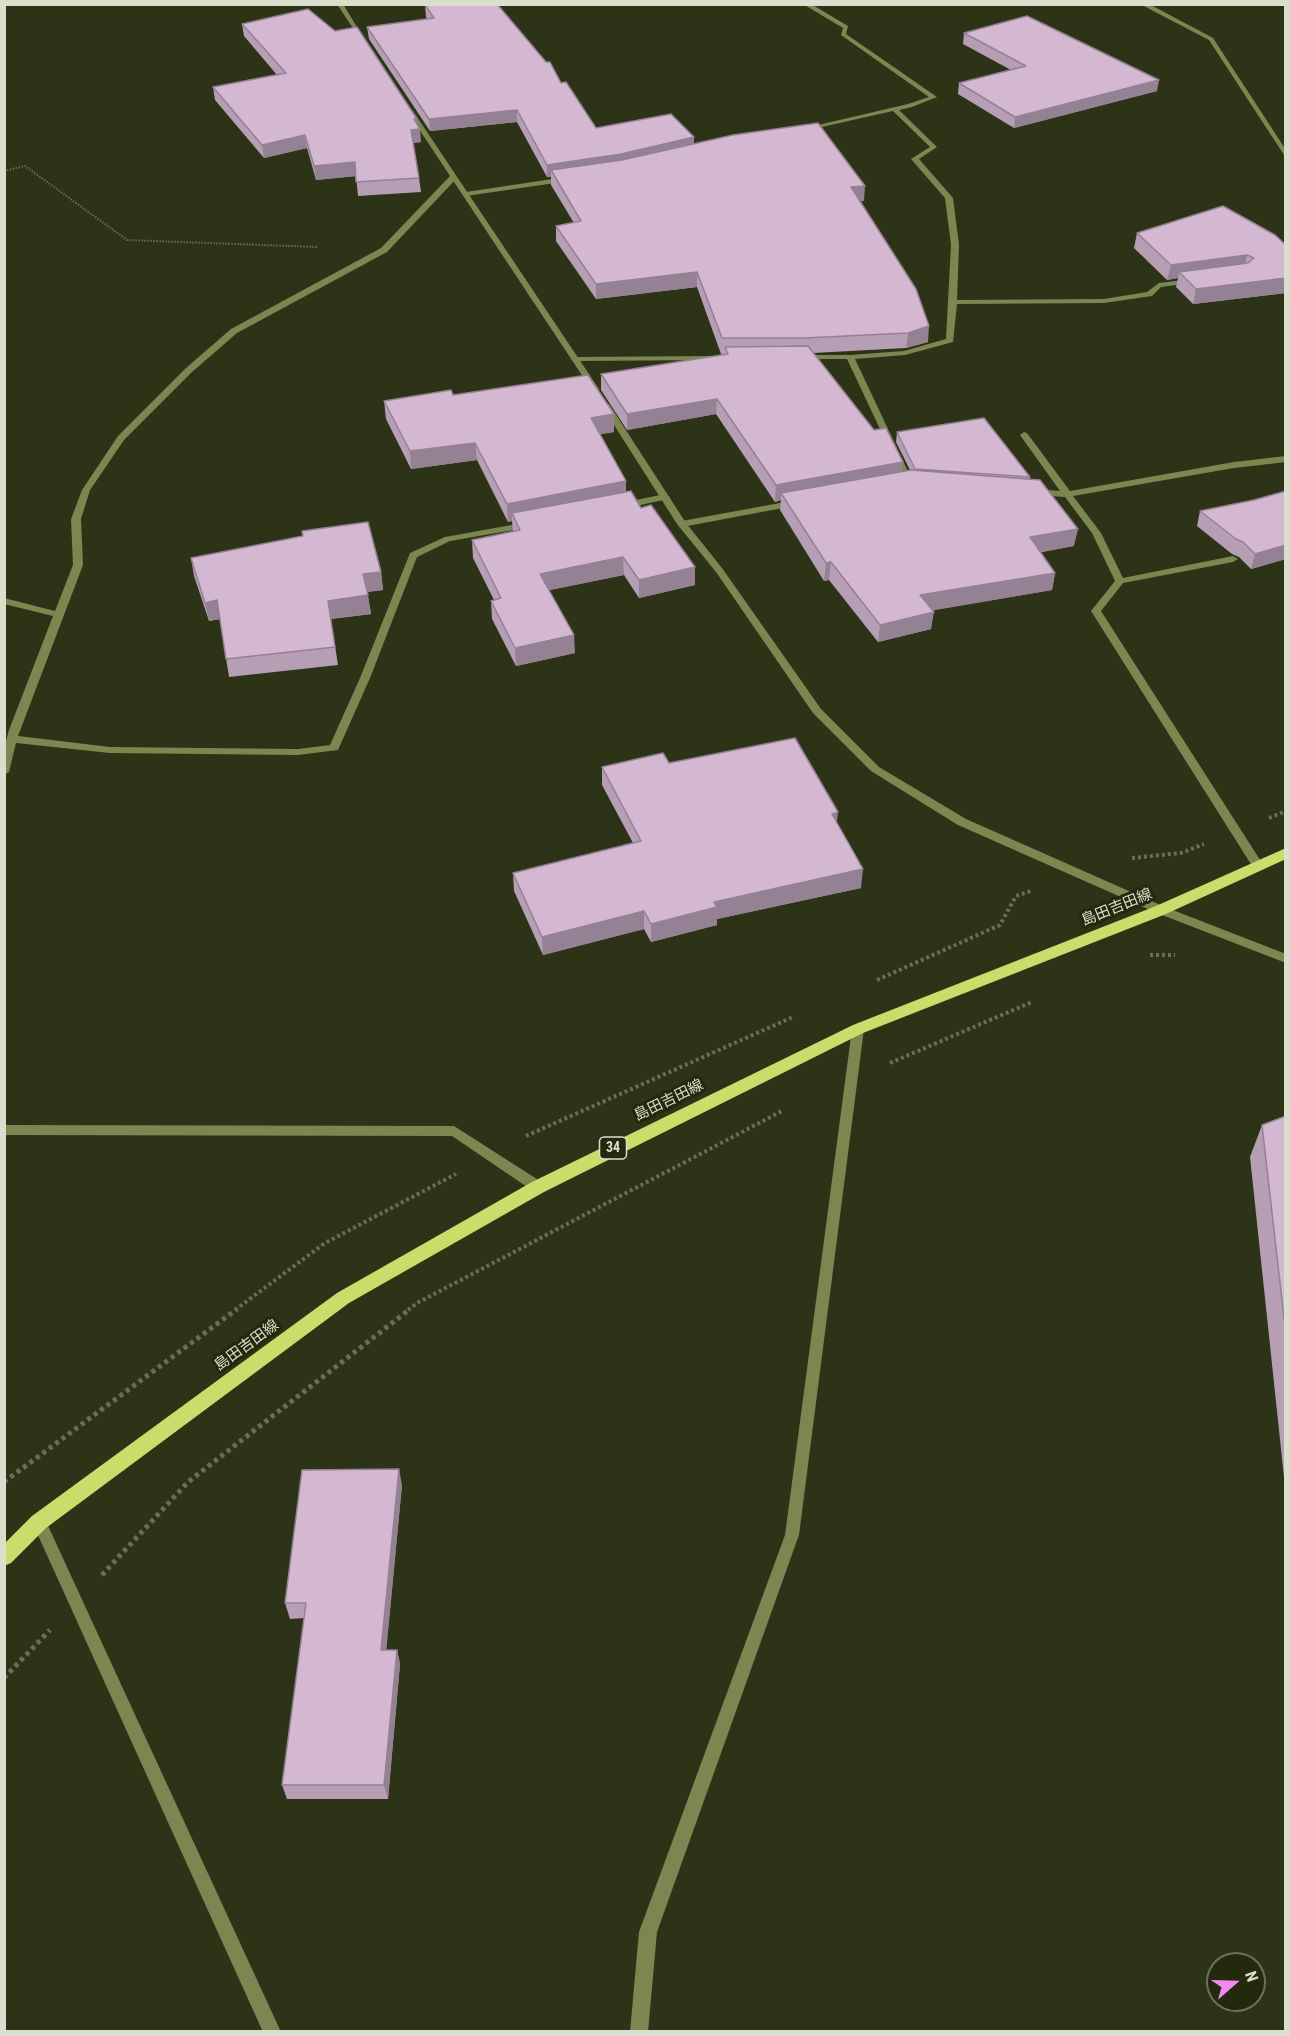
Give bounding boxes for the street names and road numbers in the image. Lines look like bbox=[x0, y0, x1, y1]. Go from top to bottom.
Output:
street label: 島田吉田線 bbox=[1079, 886, 1155, 930]
street label: 島田吉田線 bbox=[631, 1076, 707, 1126]
road number: 34 bbox=[600, 1137, 626, 1159]
street label: 島田吉田線 bbox=[211, 1317, 283, 1375]

